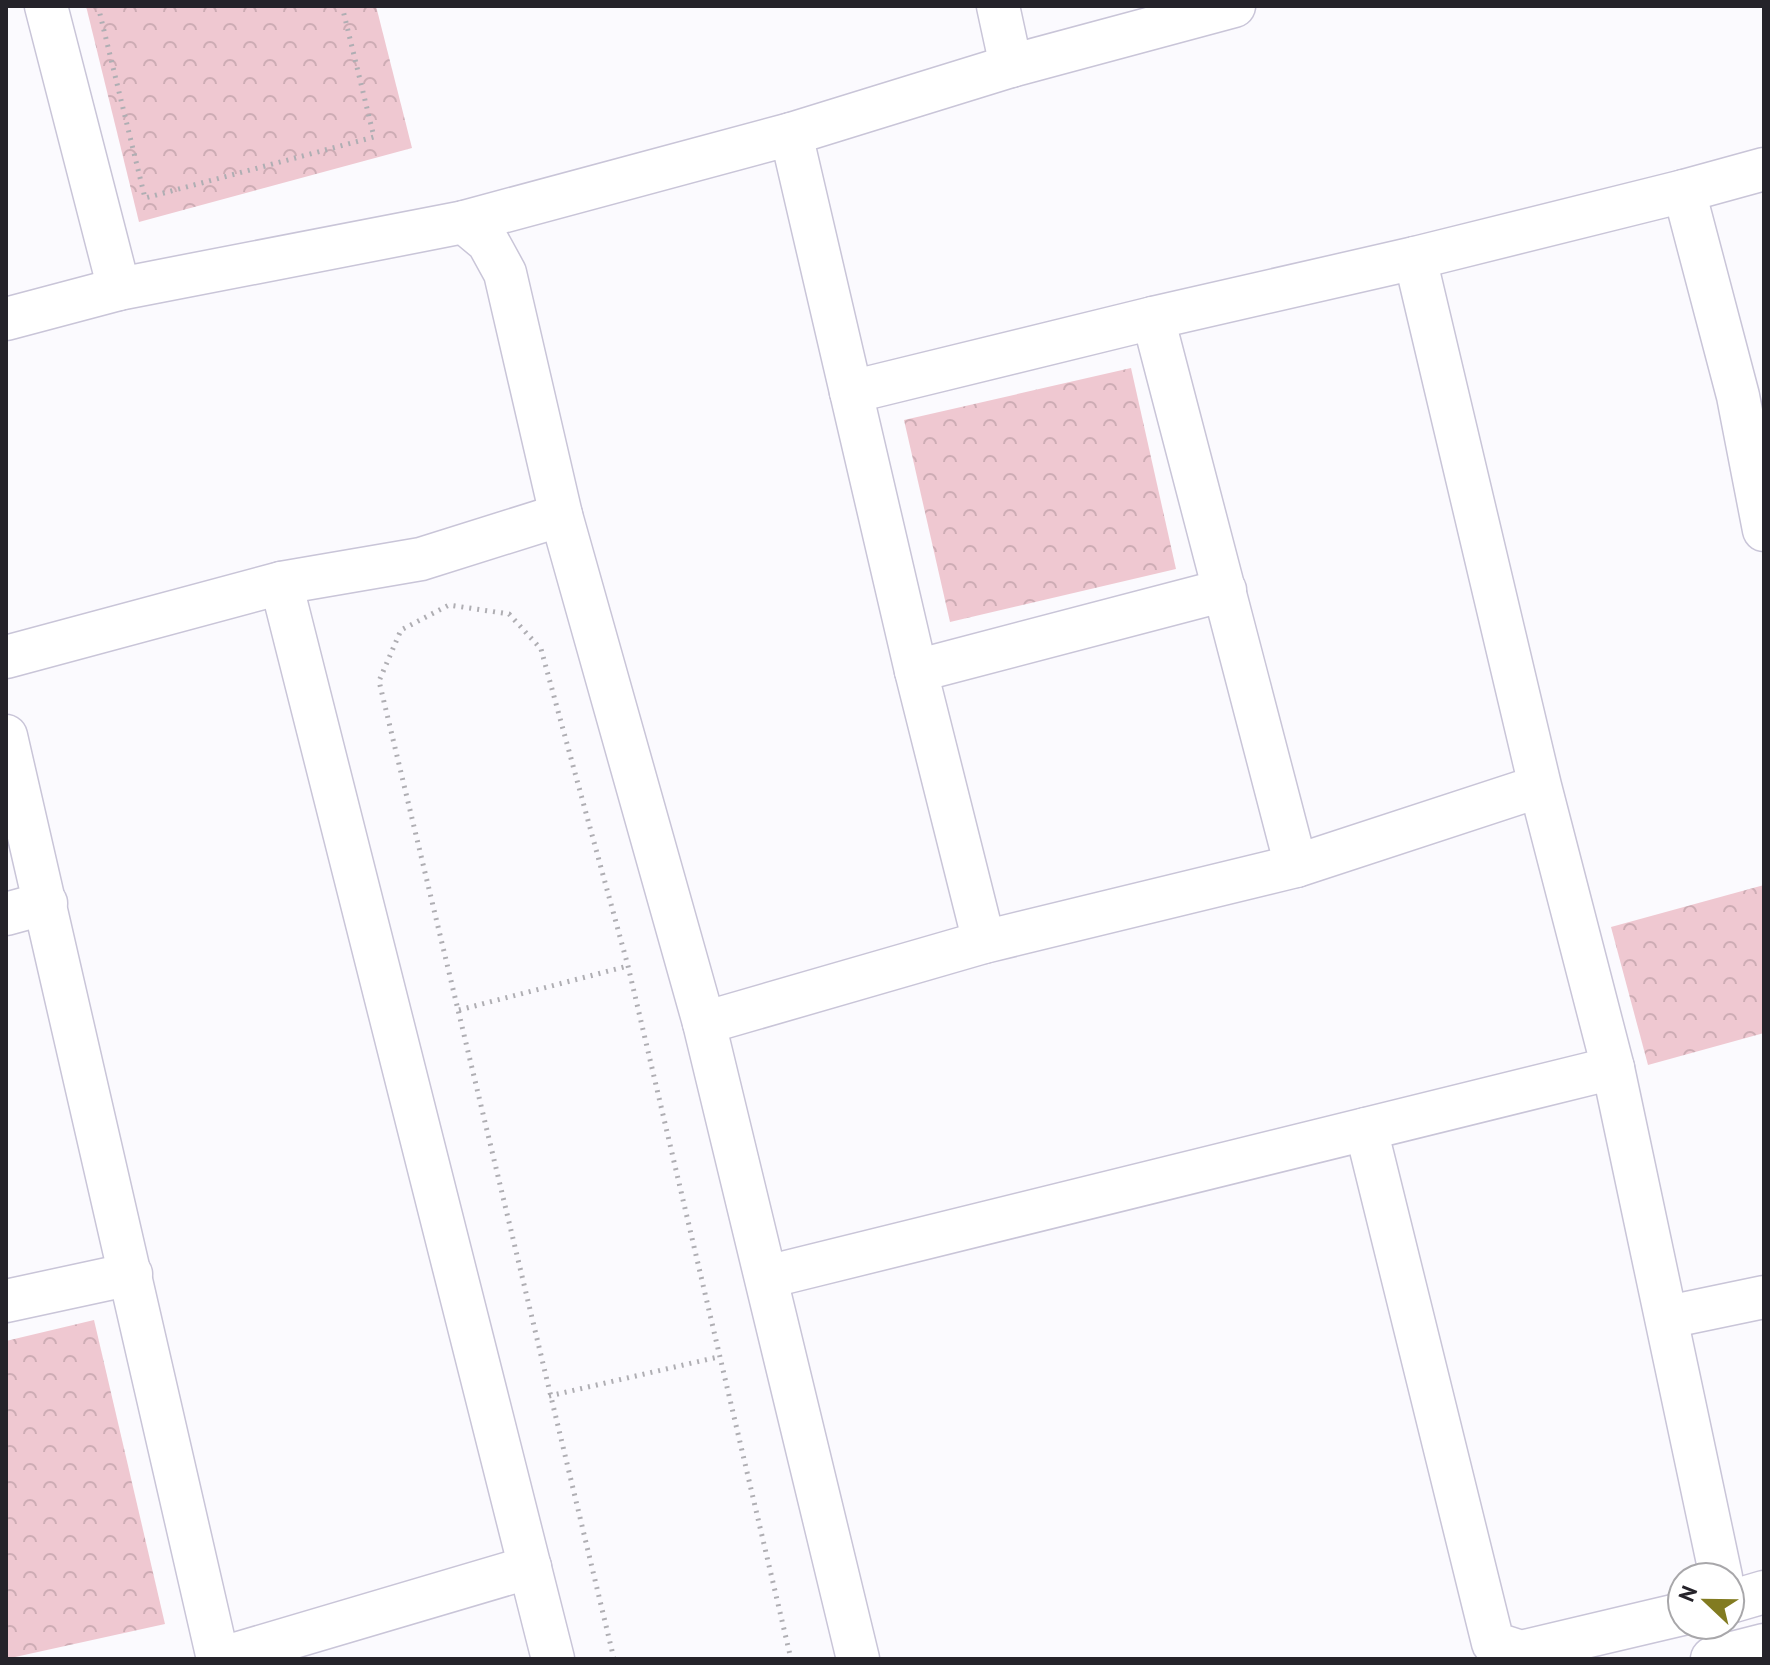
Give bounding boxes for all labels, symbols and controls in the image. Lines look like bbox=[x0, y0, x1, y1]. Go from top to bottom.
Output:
north arrow bbox=[1666, 1561, 1746, 1641]
text: N bbox=[1672, 1582, 1703, 1605]

